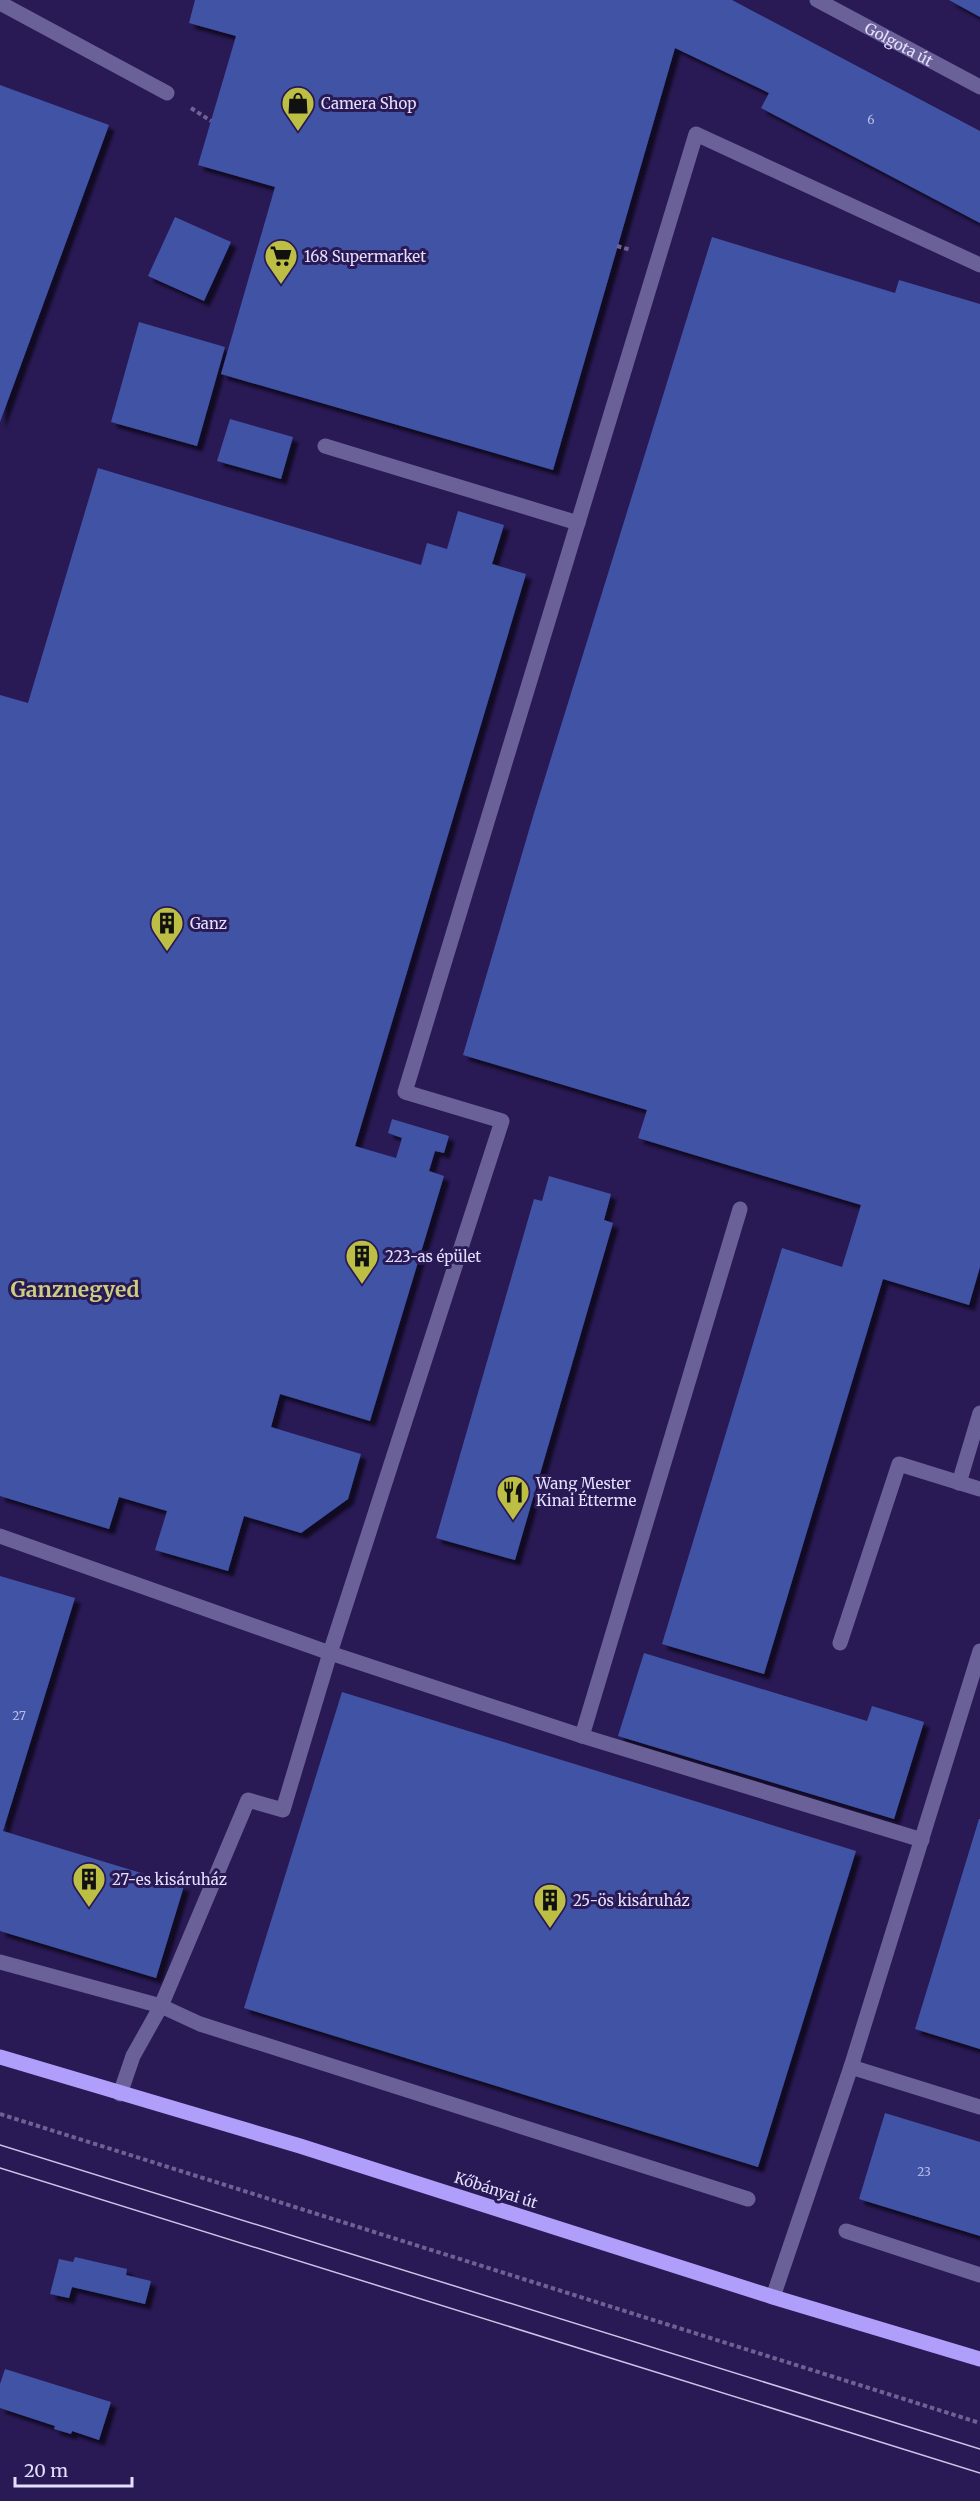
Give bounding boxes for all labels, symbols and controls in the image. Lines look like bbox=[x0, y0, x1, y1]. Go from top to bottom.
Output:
street label: Golgota út bbox=[862, 18, 937, 70]
shop icon: Camera Shop bbox=[280, 85, 316, 132]
place label: Camera Shop bbox=[321, 94, 417, 113]
house number: 6 bbox=[867, 112, 875, 127]
supermarket icon: 168 Supermarket bbox=[263, 238, 299, 285]
place label: 168 Supermarket bbox=[304, 247, 426, 266]
building icon: Ganz bbox=[149, 905, 185, 952]
place label: Ganz bbox=[190, 914, 227, 933]
building icon: 223-as épület bbox=[344, 1238, 380, 1285]
place label: 223-as épület bbox=[385, 1247, 481, 1266]
district label: Ganznegyed bbox=[10, 1276, 140, 1303]
restaurant icon: Wang Mester Kinai Étterme bbox=[495, 1474, 531, 1521]
place label: Wang Mester Kinai Étterme bbox=[535, 1474, 636, 1510]
house number: 27 bbox=[12, 1708, 26, 1723]
building icon: 27-es kisáruház bbox=[71, 1861, 107, 1908]
place label: 27-es kisáruház bbox=[112, 1870, 227, 1889]
building icon: 25-ös kisáruház bbox=[532, 1882, 568, 1929]
place label: 25-ös kisáruház bbox=[573, 1891, 690, 1910]
house number: 23 bbox=[917, 2164, 931, 2179]
street label: Kőbányai út bbox=[452, 2168, 540, 2212]
scale bar bbox=[15, 2450, 132, 2488]
text: 20 m bbox=[24, 2459, 68, 2482]

